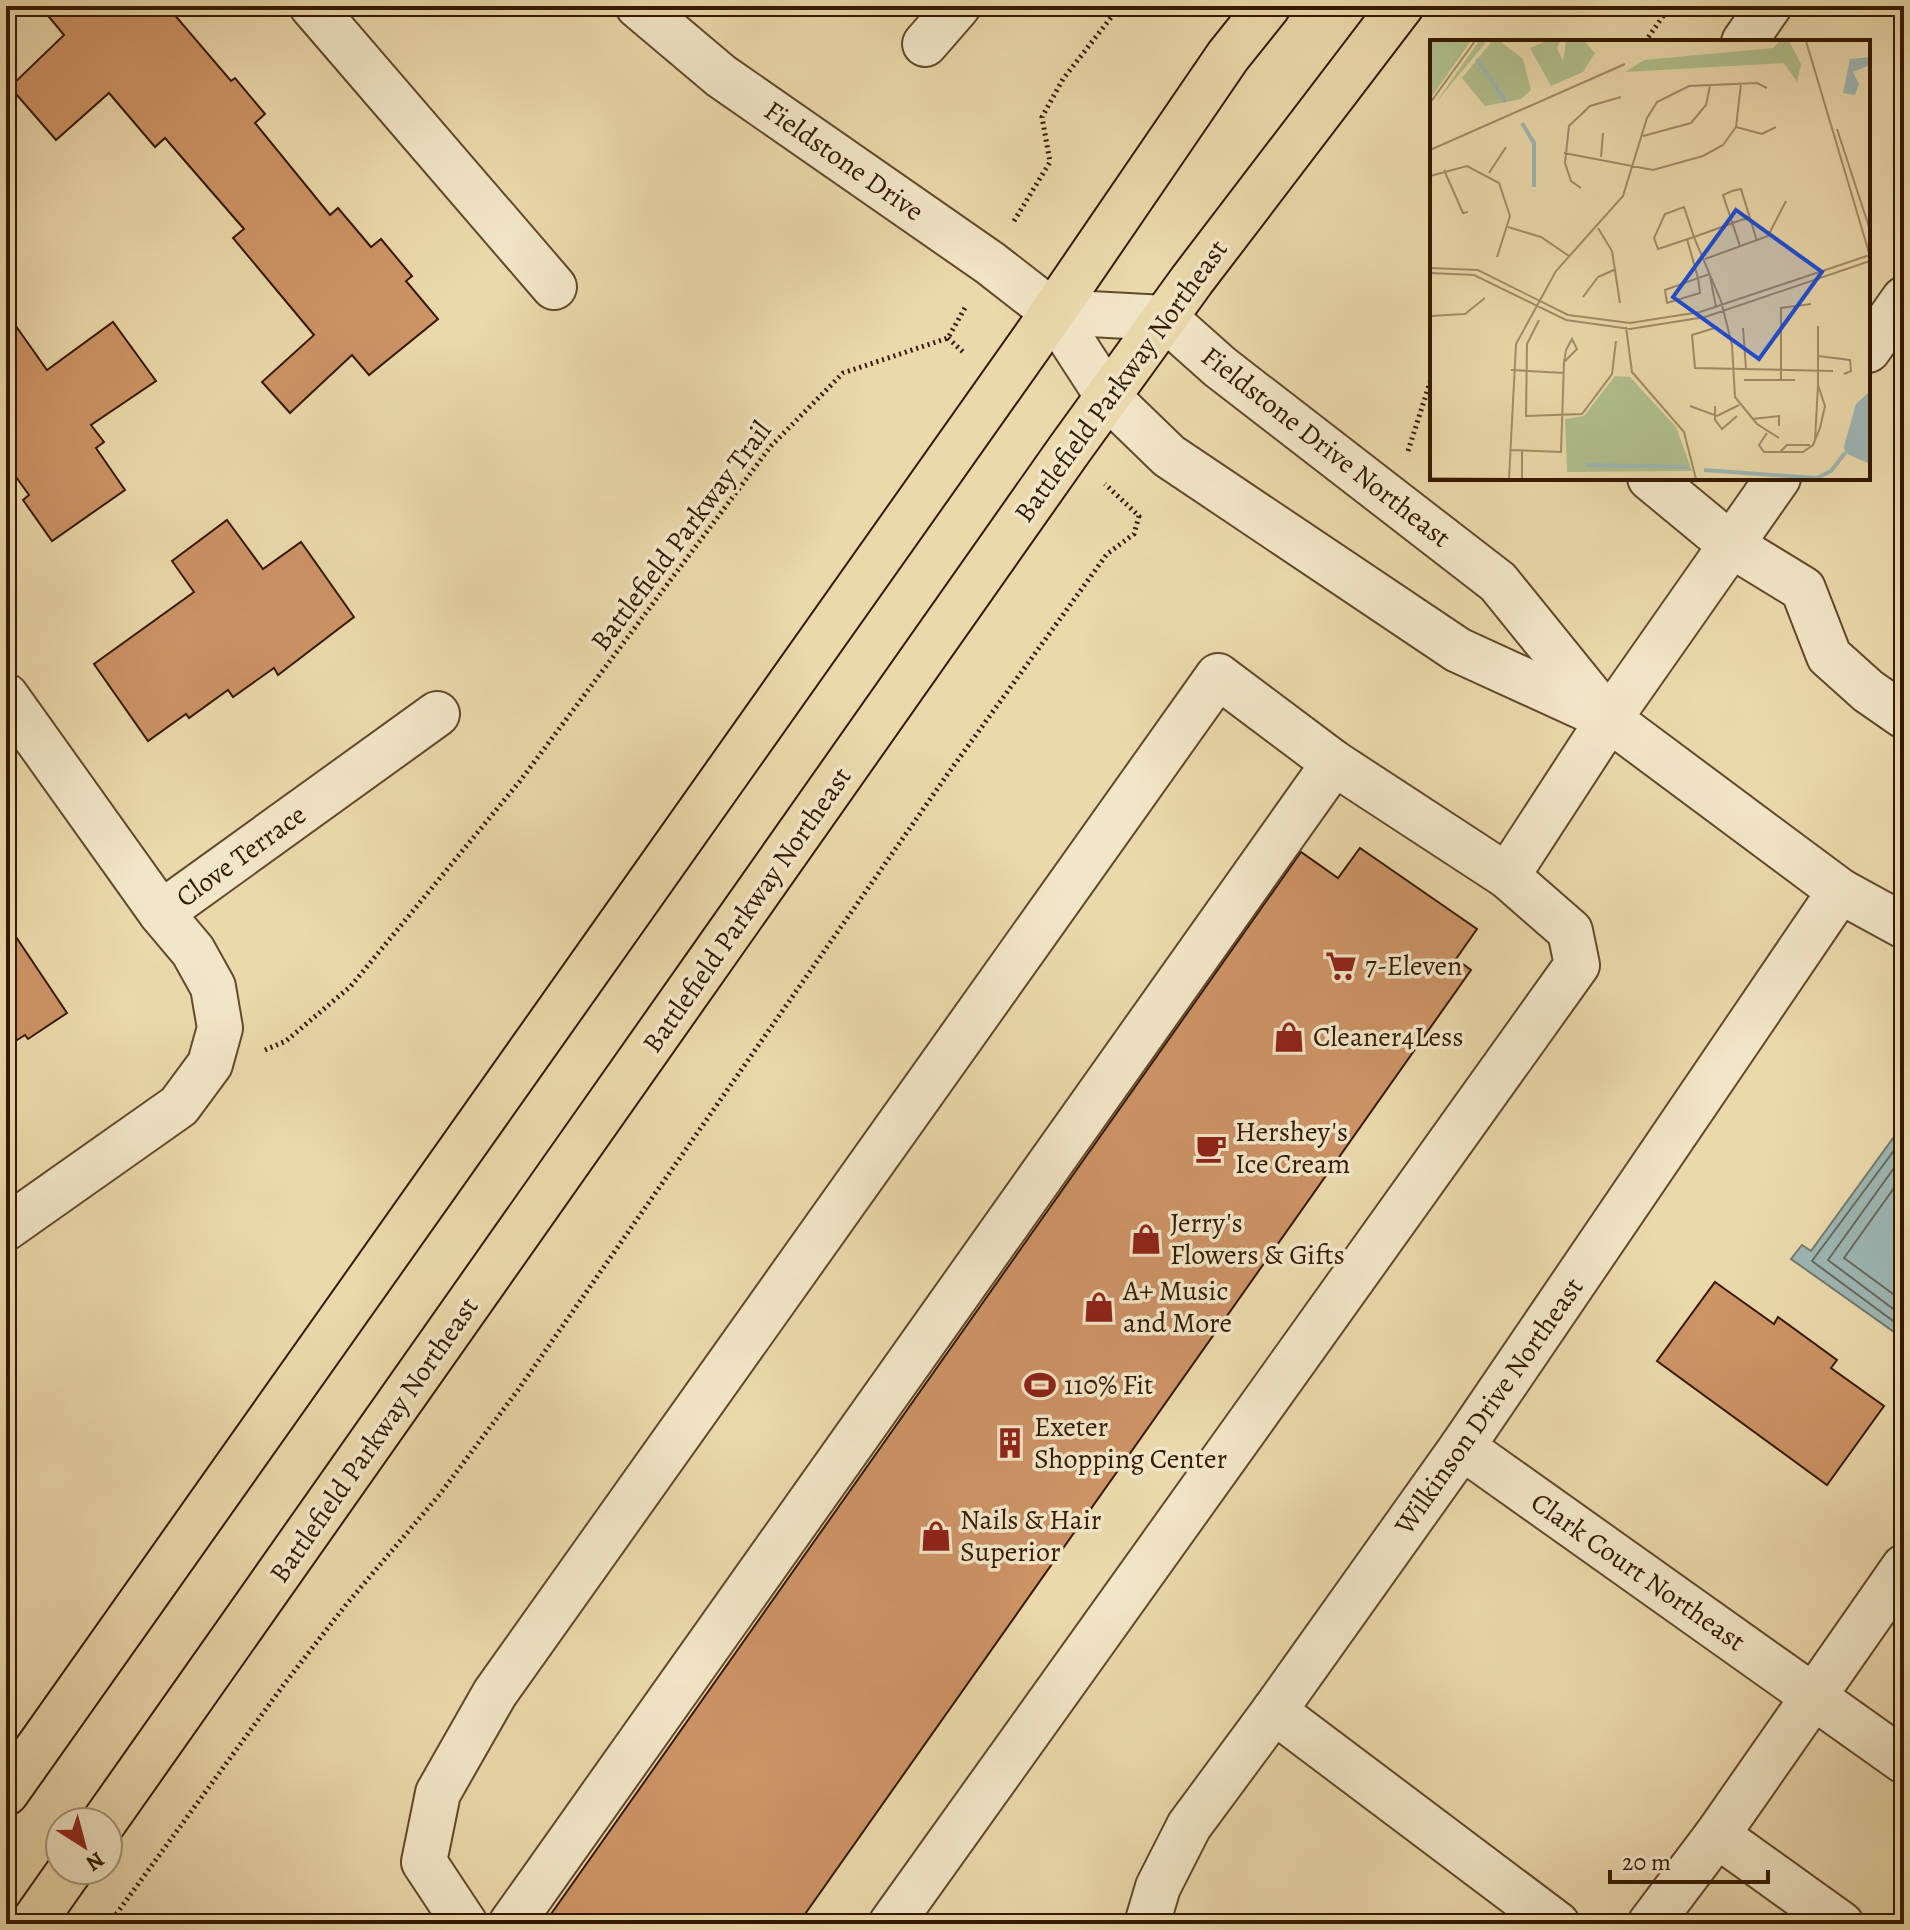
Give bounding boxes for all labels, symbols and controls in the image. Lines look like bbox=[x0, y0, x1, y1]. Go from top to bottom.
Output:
inset map bbox=[1430, 40, 1870, 480]
street label: Fieldstone Drive bbox=[757, 92, 931, 230]
street label: Battlefield Parkway Northeast bbox=[1005, 232, 1237, 530]
street label: Fieldstone Drive Northeast bbox=[1193, 338, 1459, 556]
street label: Battlefield Parkway Trail bbox=[582, 413, 780, 659]
street label: Battlefield Parkway Northeast bbox=[634, 759, 860, 1061]
street label: Clove Terrace bbox=[168, 796, 314, 916]
place label: 7-Eleven bbox=[1365, 947, 1462, 985]
supermarket icon: 7-Eleven bbox=[1324, 949, 1358, 983]
place label: Cleaner4Less bbox=[1313, 1018, 1464, 1056]
shop icon: Cleaner4Less bbox=[1272, 1020, 1306, 1054]
place label: Hershey's Ice Cream bbox=[1235, 1113, 1350, 1183]
cafe icon: Hershey's Ice Cream bbox=[1194, 1131, 1228, 1165]
place label: Jerry's Flowers & Gifts bbox=[1170, 1204, 1345, 1274]
shop icon: Jerry's Flowers & Gifts bbox=[1129, 1222, 1163, 1256]
street label: Wilkinson Drive Northeast bbox=[1385, 1270, 1592, 1543]
place label: A+ Music and More bbox=[1122, 1272, 1232, 1342]
street label: Battlefield Parkway Northeast bbox=[261, 1289, 487, 1591]
shop icon: A+ Music and More bbox=[1082, 1290, 1116, 1324]
place label: 110% Fit bbox=[1064, 1366, 1153, 1404]
sports icon: 110% Fit bbox=[1023, 1368, 1057, 1402]
place label: Exeter Shopping Center bbox=[1034, 1408, 1227, 1478]
building icon: Exeter Shopping Center bbox=[993, 1426, 1027, 1460]
street label: Clark Court Northeast bbox=[1523, 1484, 1753, 1660]
place label: Nails & Hair Superior bbox=[960, 1501, 1102, 1571]
shop icon: Nails & Hair Superior bbox=[919, 1519, 953, 1553]
north arrow bbox=[44, 1806, 124, 1886]
scale bar bbox=[1610, 1834, 1768, 1884]
text: N bbox=[80, 1845, 110, 1878]
text: 20 m bbox=[1622, 1846, 1671, 1878]

